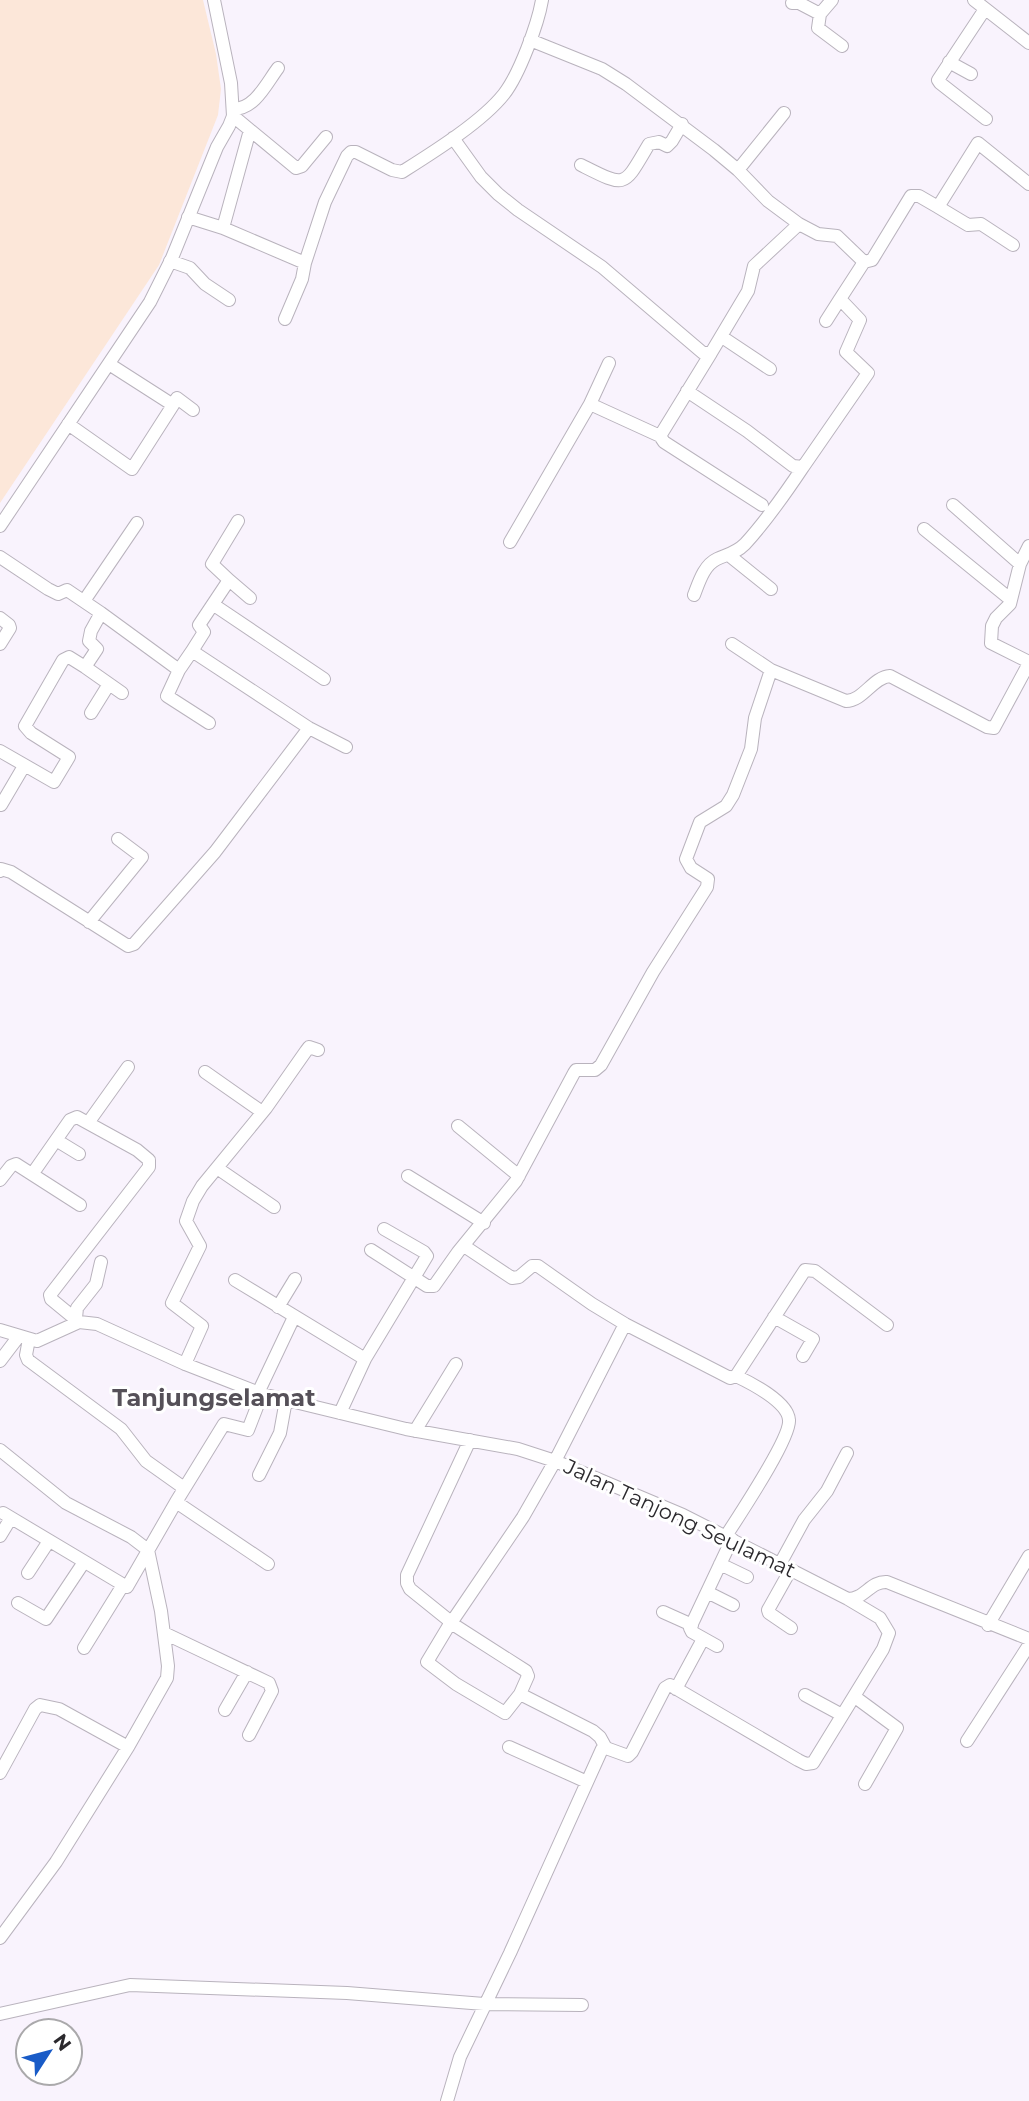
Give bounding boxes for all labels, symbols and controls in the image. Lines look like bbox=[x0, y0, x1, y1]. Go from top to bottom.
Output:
district label: Tanjungselamat bbox=[112, 1383, 316, 1412]
street label: Jalan Tanjong Seulamat bbox=[559, 1453, 800, 1583]
north arrow bbox=[14, 2017, 84, 2087]
text: N bbox=[49, 2029, 76, 2055]

